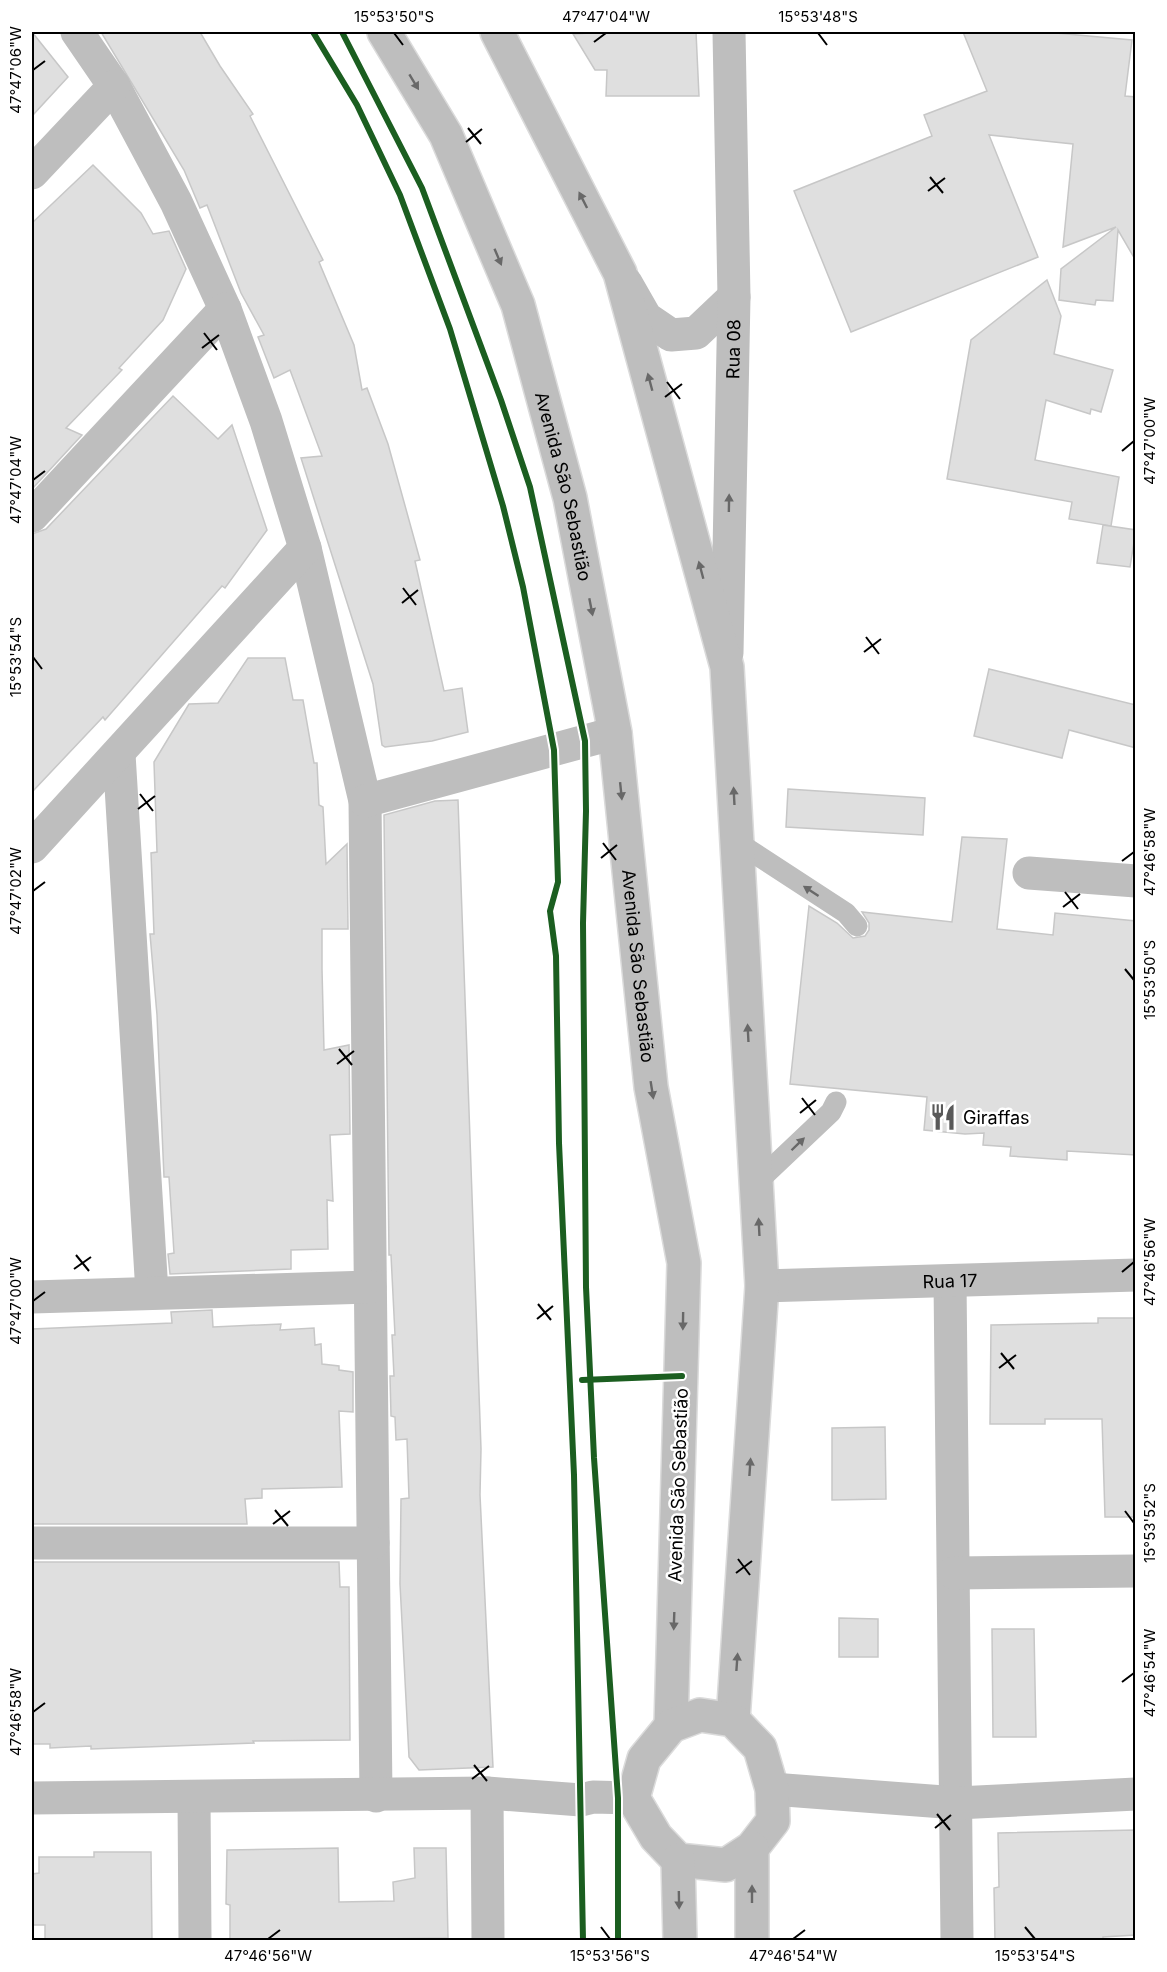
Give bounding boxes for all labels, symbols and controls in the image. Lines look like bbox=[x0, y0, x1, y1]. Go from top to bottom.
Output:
text: 15°53'50"S bbox=[354, 7, 434, 26]
text: 47°47'04"W bbox=[562, 7, 650, 26]
text: 15°53'48"S bbox=[778, 7, 858, 26]
text: 47°47'06"W bbox=[6, 26, 25, 114]
one-way arrow bbox=[408, 74, 419, 90]
one-way arrow bbox=[578, 191, 587, 208]
one-way arrow bbox=[494, 248, 503, 266]
street label: Rua 08 bbox=[722, 319, 744, 379]
one-way arrow bbox=[644, 373, 654, 391]
street label: Avenida São Sebastião bbox=[531, 389, 596, 583]
text: 47°47'00"W bbox=[1140, 397, 1159, 485]
text: 47°47'04"W bbox=[6, 436, 25, 524]
one-way arrow bbox=[725, 494, 734, 513]
one-way arrow bbox=[696, 561, 705, 579]
one-way arrow bbox=[587, 598, 596, 617]
text: 15°53'54"S bbox=[6, 617, 25, 697]
one-way arrow bbox=[616, 782, 626, 801]
one-way arrow bbox=[730, 786, 739, 805]
text: 47°46'58"W bbox=[1140, 808, 1159, 896]
text: 47°47'02"W bbox=[6, 847, 25, 935]
street label: Avenida São Sebastião bbox=[618, 868, 659, 1063]
one-way arrow bbox=[803, 885, 819, 896]
text: 15°53'50"S bbox=[1140, 940, 1159, 1020]
one-way arrow bbox=[743, 1023, 752, 1042]
one-way arrow bbox=[648, 1080, 657, 1099]
restaurant icon: Giraffas bbox=[928, 1102, 958, 1132]
place label: Giraffas bbox=[963, 1107, 1030, 1128]
one-way arrow bbox=[790, 1137, 804, 1151]
one-way arrow bbox=[754, 1218, 763, 1237]
text: 47°46'56"W bbox=[1140, 1218, 1159, 1306]
text: 47°47'00"W bbox=[6, 1257, 25, 1345]
street label: Rua 17 bbox=[922, 1269, 978, 1292]
one-way arrow bbox=[678, 1312, 688, 1331]
street label: Avenida São Sebastião bbox=[664, 1388, 692, 1582]
one-way arrow bbox=[745, 1458, 754, 1477]
text: 15°53'52"S bbox=[1140, 1483, 1159, 1563]
one-way arrow bbox=[670, 1612, 679, 1631]
text: 47°46'54"W bbox=[1140, 1629, 1159, 1717]
one-way arrow bbox=[732, 1652, 741, 1671]
text: 47°46'58"W bbox=[6, 1668, 25, 1756]
one-way arrow bbox=[747, 1885, 757, 1904]
one-way arrow bbox=[674, 1891, 684, 1910]
text: 47°46'56"W bbox=[224, 1946, 312, 1965]
text: 15°53'56"S bbox=[570, 1946, 650, 1965]
text: 47°46'54"W bbox=[749, 1946, 837, 1965]
text: 15°53'54"S bbox=[995, 1946, 1075, 1965]

